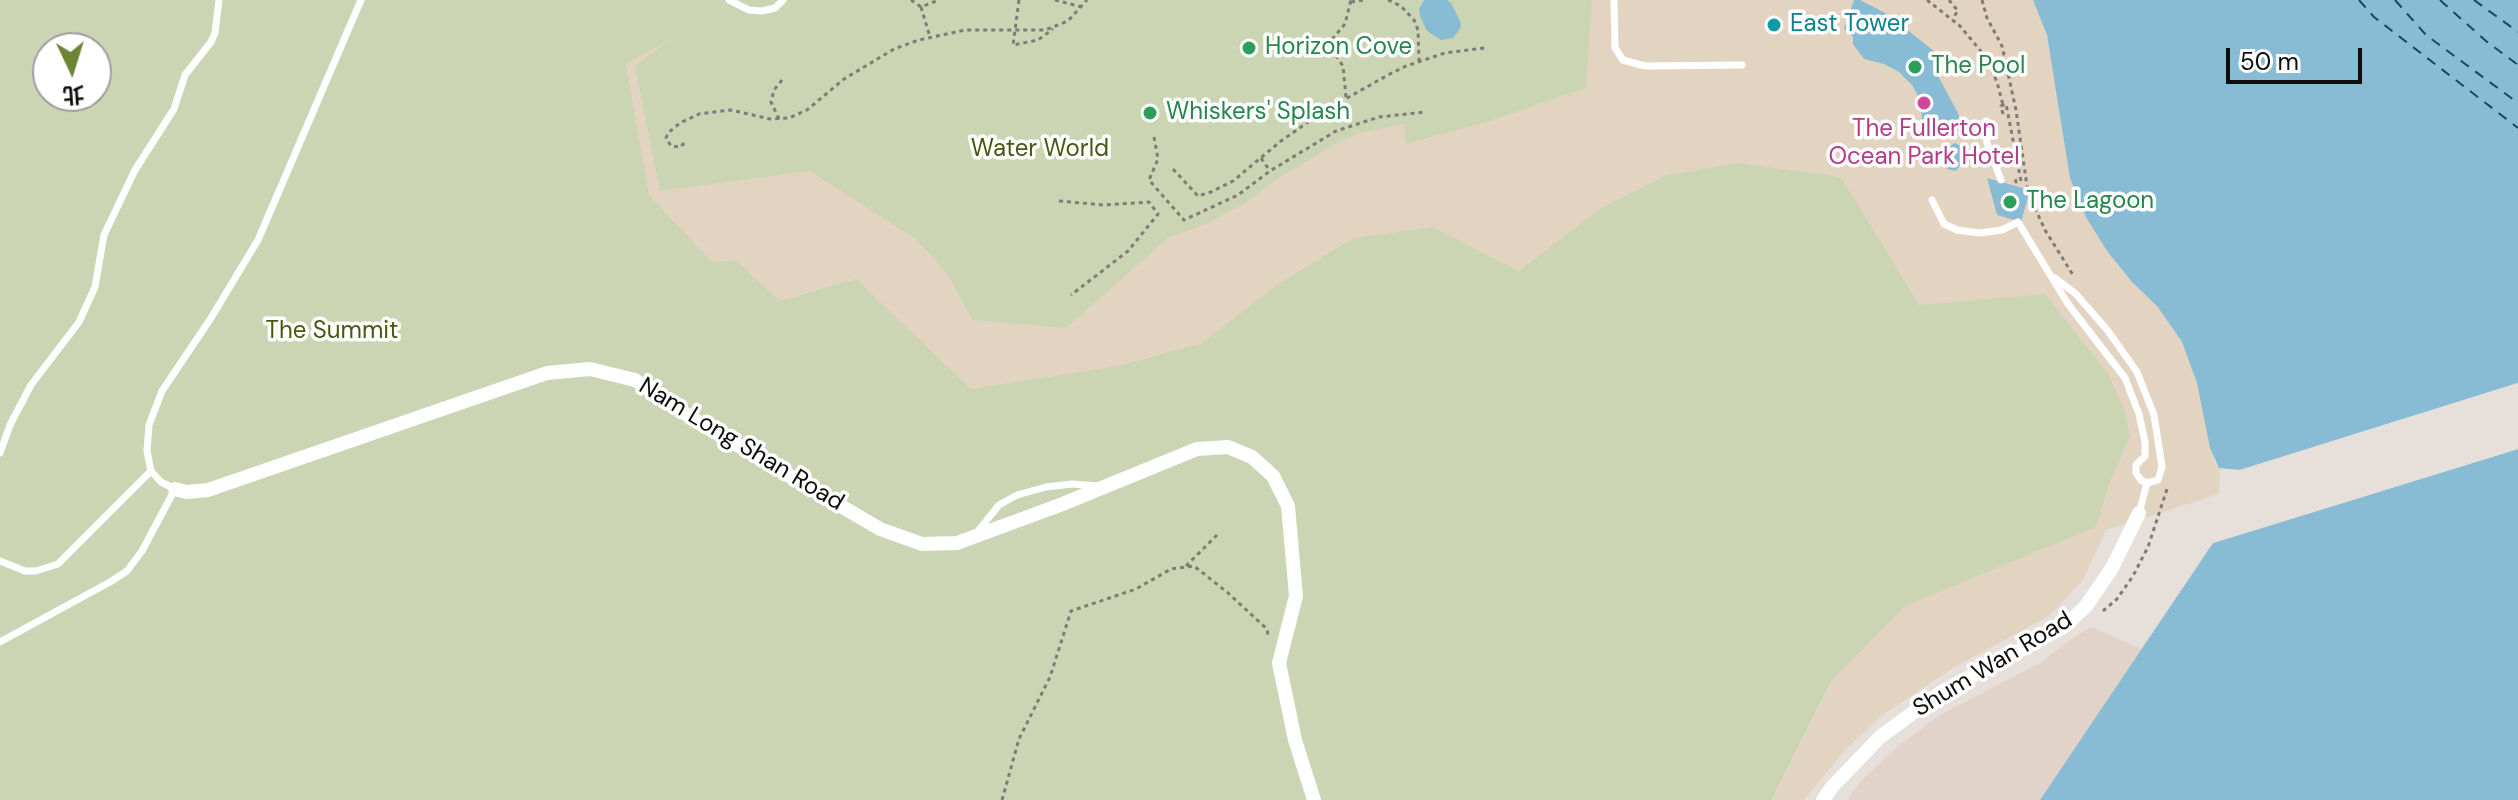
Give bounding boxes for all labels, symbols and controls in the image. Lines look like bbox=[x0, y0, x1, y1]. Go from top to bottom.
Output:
place label: East Tower bbox=[1790, 11, 1909, 39]
marker: East Tower bbox=[1765, 16, 1783, 34]
north arrow bbox=[32, 32, 112, 112]
scale bar bbox=[2230, 32, 2366, 82]
place label: Horizon Cove bbox=[1265, 34, 1412, 62]
marker: Horizon Cove bbox=[1240, 39, 1258, 57]
text: 50 m bbox=[2240, 46, 2299, 77]
place label: The Pool bbox=[1931, 53, 2025, 81]
marker: The Pool bbox=[1906, 58, 1924, 76]
text: 北 bbox=[62, 79, 86, 110]
marker: The Fullerton Ocean Park Hotel bbox=[1915, 94, 1933, 112]
place label: Whiskers' Splash bbox=[1166, 99, 1350, 127]
marker: Whiskers' Splash bbox=[1141, 104, 1159, 122]
place label: The Fullerton Ocean Park Hotel bbox=[1828, 116, 2020, 172]
park label: Water World bbox=[971, 136, 1109, 164]
place label: The Lagoon bbox=[2026, 188, 2154, 216]
marker: The Lagoon bbox=[2001, 193, 2019, 211]
park label: The Summit bbox=[266, 318, 398, 346]
street label: Nam Long Shan Road bbox=[633, 372, 849, 518]
street label: Shum Wan Road bbox=[1908, 606, 2078, 724]

